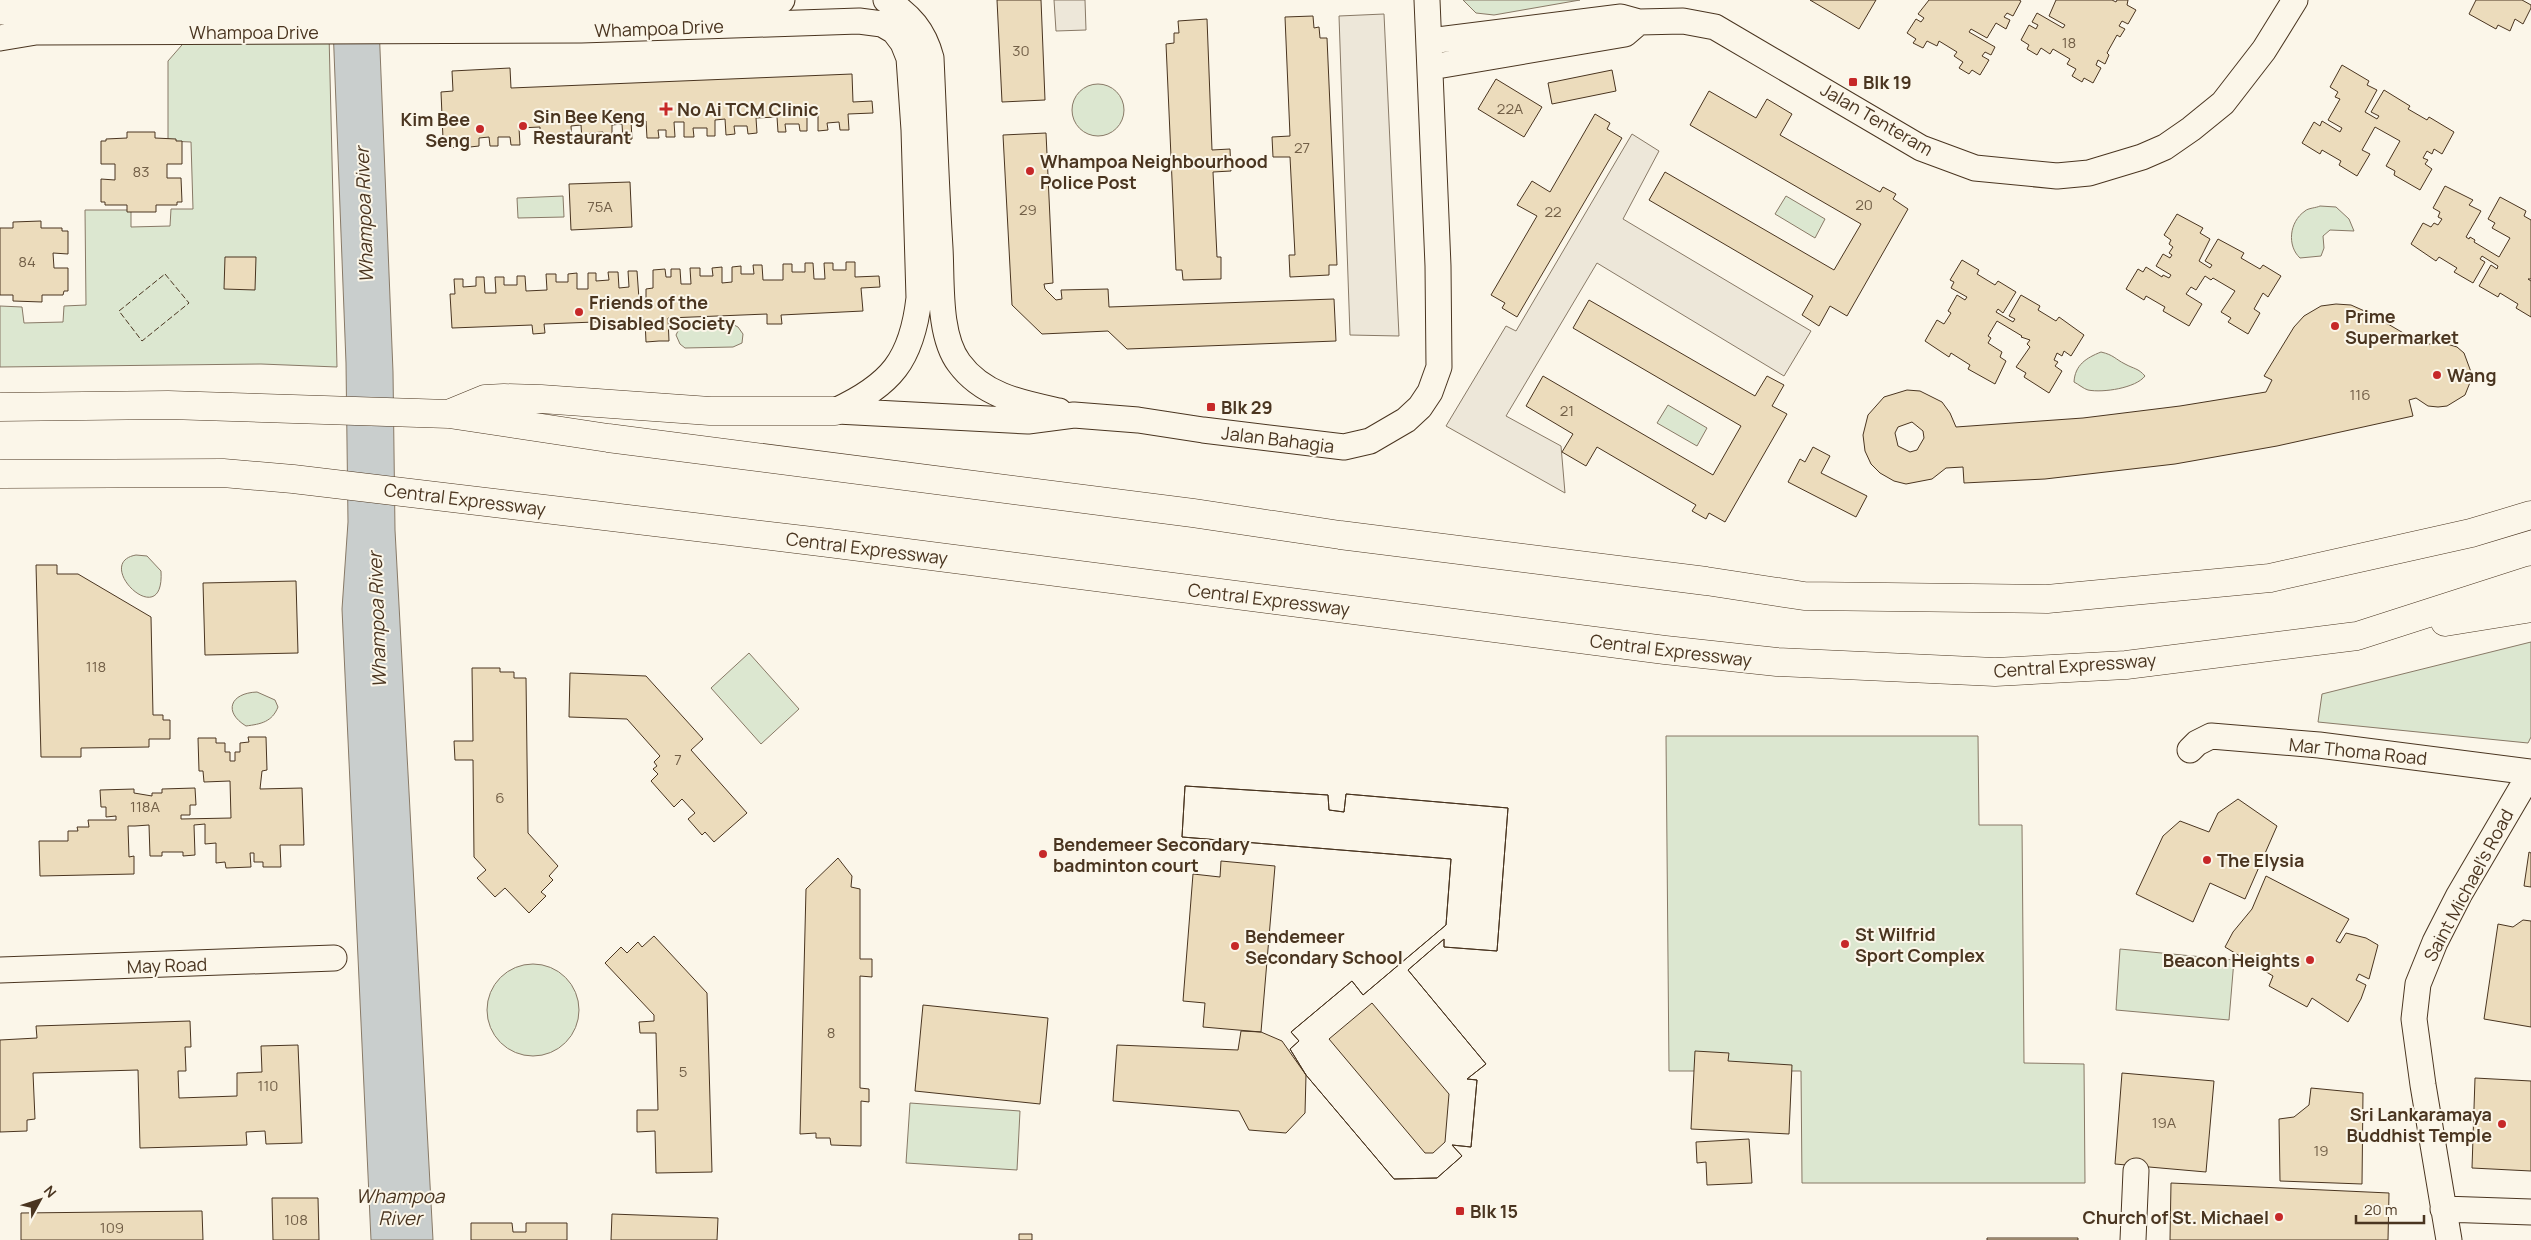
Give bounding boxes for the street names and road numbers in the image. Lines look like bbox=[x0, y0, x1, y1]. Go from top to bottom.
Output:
street label: Whampoa Drive bbox=[594, 14, 724, 42]
street label: Whampoa Drive bbox=[189, 20, 319, 44]
street label: Jalan Tenteram bbox=[1817, 77, 1937, 161]
street label: Jalan Bahagia bbox=[1220, 420, 1336, 458]
street label: Central Expressway bbox=[383, 477, 548, 521]
street label: Central Expressway bbox=[785, 526, 950, 570]
street label: Central Expressway bbox=[1187, 577, 1352, 621]
street label: Central Expressway bbox=[1589, 628, 1754, 672]
street label: Central Expressway bbox=[1993, 647, 2158, 683]
street label: Mar Thoma Road bbox=[2288, 732, 2428, 770]
street label: Saint Michael's Road bbox=[2418, 805, 2518, 965]
street label: May Road bbox=[126, 952, 208, 978]

